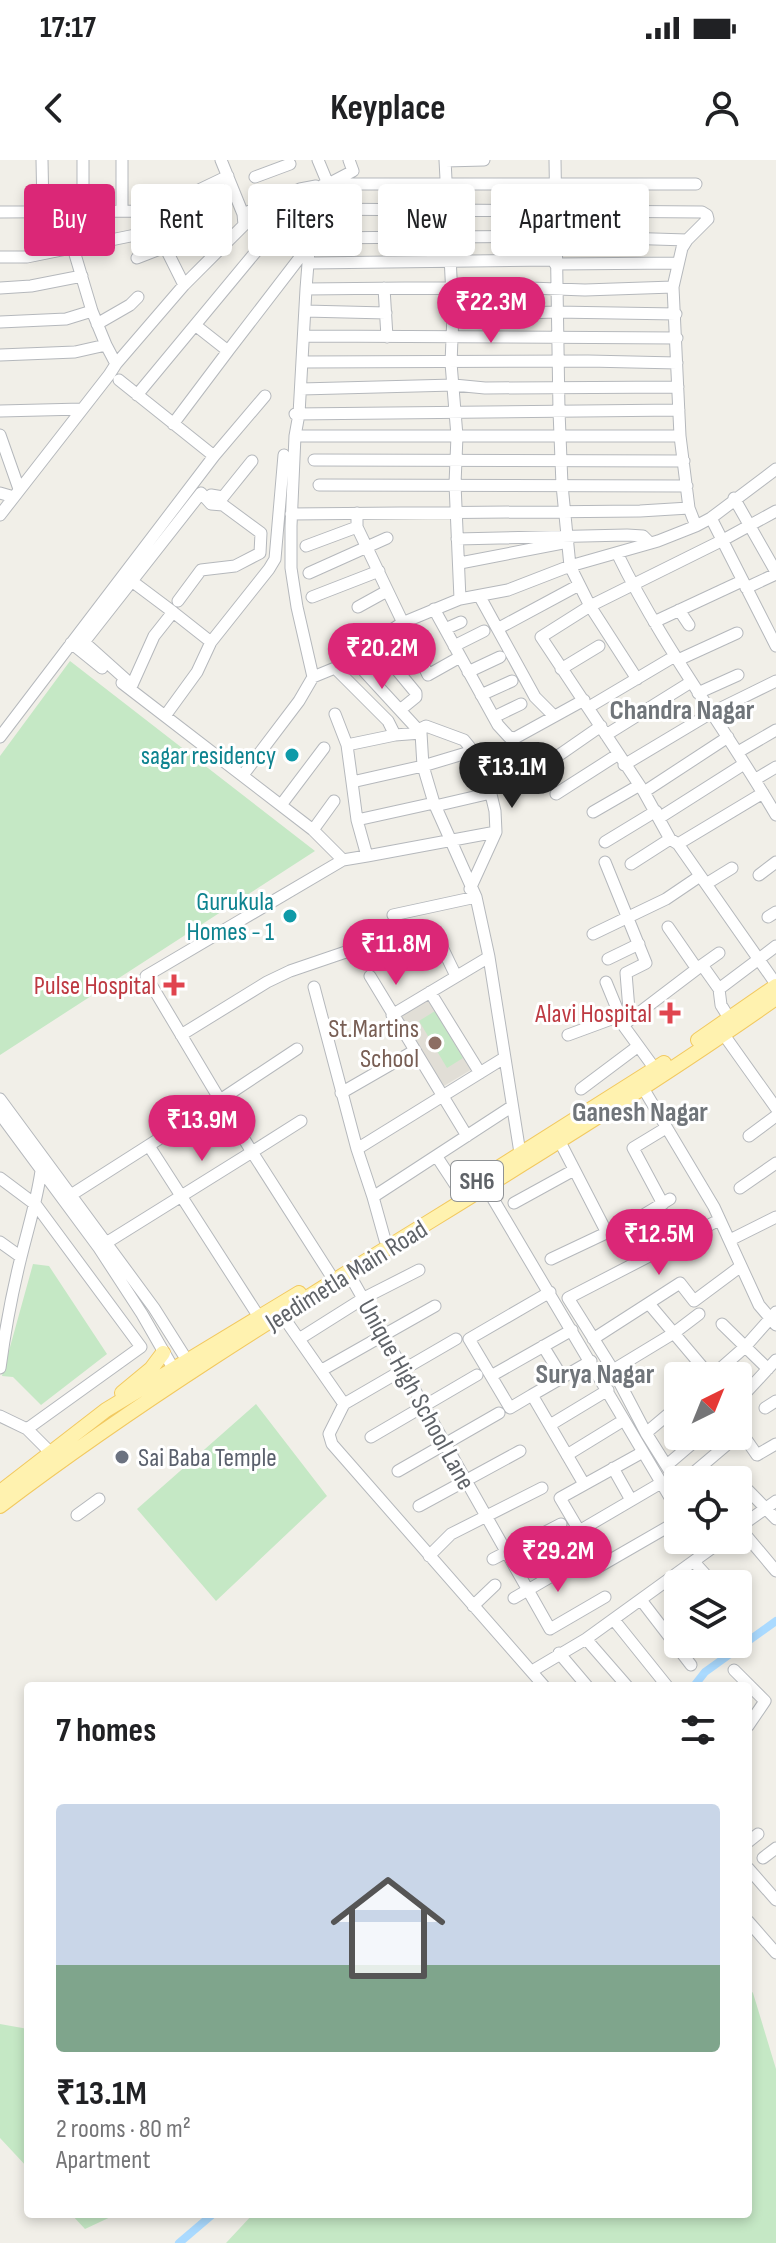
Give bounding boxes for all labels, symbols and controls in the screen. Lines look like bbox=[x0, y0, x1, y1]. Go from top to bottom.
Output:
text: 17:17 bbox=[40, 10, 96, 46]
icon: back bbox=[32, 86, 76, 130]
icon: person bbox=[700, 86, 744, 130]
text: Keyplace bbox=[330, 87, 446, 130]
chip: Buy bbox=[24, 184, 115, 256]
chip: Rent bbox=[131, 184, 232, 256]
chip: Filters bbox=[248, 184, 362, 256]
chip: New bbox=[378, 184, 475, 256]
chip: Apartment bbox=[491, 184, 649, 256]
pin: ₹22.3M bbox=[426, 277, 556, 345]
text: ₹22.3M bbox=[455, 287, 527, 318]
pin: ₹20.2M bbox=[317, 623, 447, 691]
text: ₹20.2M bbox=[346, 633, 418, 664]
district label: Chandra Nagar bbox=[609, 694, 755, 727]
place label: sagar residency bbox=[141, 741, 276, 772]
pin: ₹13.1M bbox=[447, 742, 577, 810]
marker: sagar residency bbox=[283, 746, 301, 764]
text: ₹13.1M bbox=[477, 752, 547, 783]
place label: Gurukula Homes - 1 bbox=[187, 887, 274, 948]
marker: Gurukula Homes - 1 bbox=[281, 907, 299, 925]
pin: ₹11.8M bbox=[331, 919, 461, 987]
text: ₹11.8M bbox=[361, 929, 431, 960]
place label: Pulse Hospital bbox=[34, 971, 156, 1002]
marker: Pulse Hospital bbox=[163, 974, 185, 996]
place label: Alavi Hospital bbox=[534, 999, 652, 1030]
marker: Alavi Hospital bbox=[659, 1002, 681, 1024]
place label: St.Martins School bbox=[328, 1014, 419, 1075]
marker: St.Martins School bbox=[426, 1034, 444, 1052]
pin: ₹13.9M bbox=[137, 1095, 267, 1163]
district label: Ganesh Nagar bbox=[572, 1096, 708, 1129]
text: ₹13.9M bbox=[166, 1105, 238, 1136]
road number: SH6 bbox=[451, 1161, 503, 1201]
pin: ₹12.5M bbox=[594, 1209, 724, 1277]
street label: Jeedimetla Main Road bbox=[259, 1214, 433, 1339]
text: ₹12.5M bbox=[624, 1219, 694, 1250]
street label: Unique High School Lane bbox=[350, 1294, 481, 1495]
district label: Surya Nagar bbox=[536, 1358, 655, 1391]
north arrow bbox=[664, 1362, 752, 1450]
map controls bbox=[664, 1362, 752, 1658]
place label: Sai Baba Temple bbox=[138, 1443, 277, 1474]
marker: Sai Baba Temple bbox=[113, 1448, 131, 1466]
button: locate bbox=[664, 1466, 752, 1554]
pin: ₹29.2M bbox=[493, 1526, 623, 1594]
text: ₹29.2M bbox=[522, 1536, 594, 1567]
button: layers bbox=[664, 1570, 752, 1658]
icon: filters bbox=[676, 1708, 720, 1752]
text: 7 homes bbox=[56, 1710, 156, 1751]
icon: home bbox=[316, 1856, 460, 2000]
text: ₹13.1M bbox=[56, 2073, 147, 2114]
text: 2 rooms · 80 m² bbox=[56, 2114, 191, 2145]
text: Apartment bbox=[56, 2145, 150, 2176]

